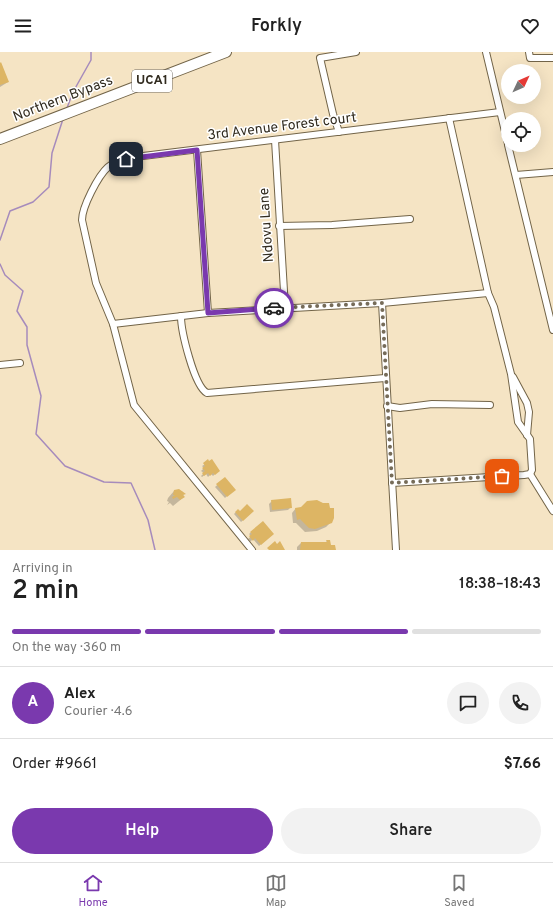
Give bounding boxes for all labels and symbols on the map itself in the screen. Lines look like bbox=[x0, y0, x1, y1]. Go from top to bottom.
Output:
north arrow bbox=[501, 64, 541, 104]
road number: UCA1 bbox=[132, 70, 172, 92]
street label: Northern Bypass bbox=[11, 72, 115, 126]
street label: 3rd Avenue Forest court bbox=[206, 109, 358, 145]
pin bbox=[109, 142, 143, 176]
street label: Ndovu Lane bbox=[256, 187, 278, 263]
courier bbox=[254, 288, 294, 328]
pin bbox=[485, 459, 519, 493]

